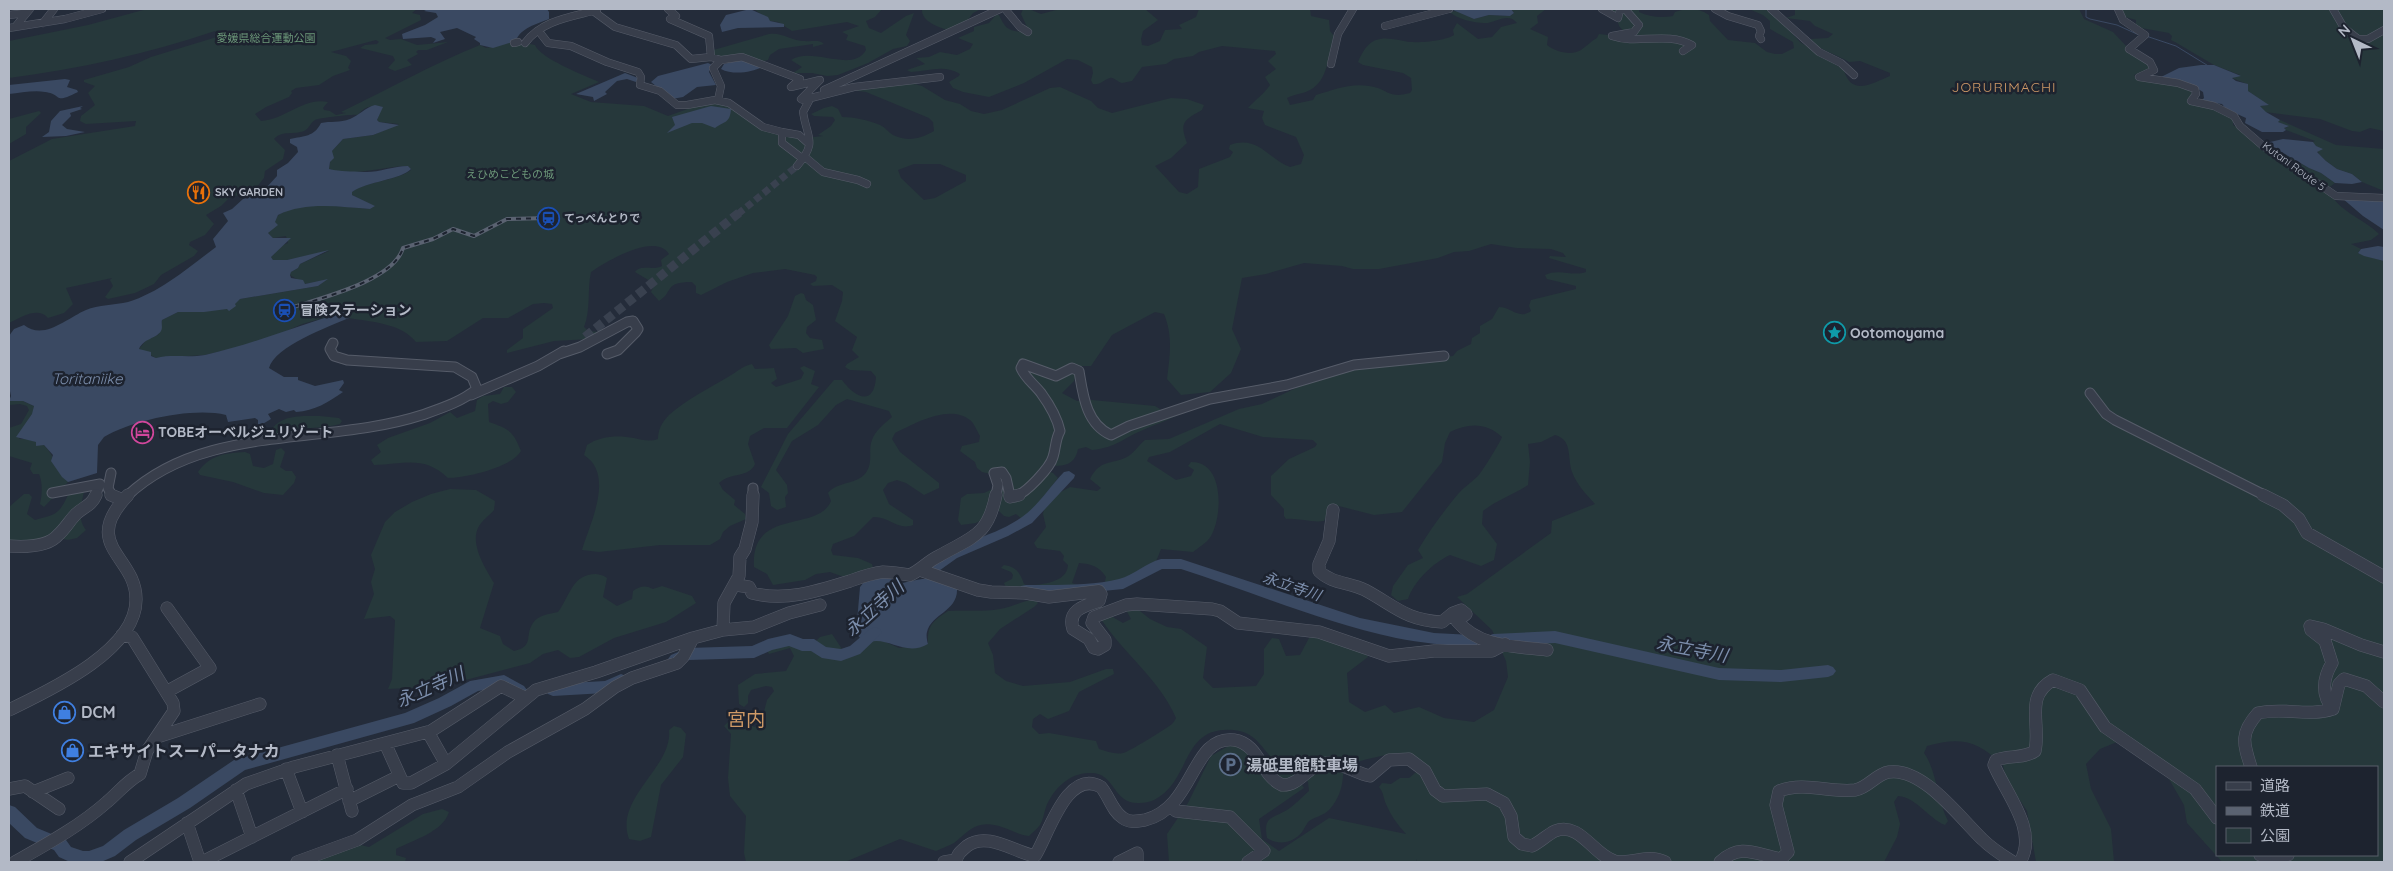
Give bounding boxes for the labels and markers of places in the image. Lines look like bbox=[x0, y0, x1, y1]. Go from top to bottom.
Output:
restaurant icon: SKY GARDEN bbox=[187, 180, 211, 204]
place label: SKY GARDEN bbox=[215, 185, 283, 199]
station icon: てっぺんとりで bbox=[536, 206, 560, 230]
place label: てっぺんとりで bbox=[564, 211, 640, 225]
station icon: 冒険ステーション bbox=[272, 298, 296, 322]
place label: 冒険ステーション bbox=[300, 301, 412, 319]
place icon: Ootomoyama bbox=[1822, 321, 1846, 345]
place label: Ootomoyama bbox=[1850, 324, 1944, 342]
hotel icon: TOBEオーベルジュリゾート bbox=[130, 420, 154, 444]
place label: TOBEオーベルジュリゾート bbox=[158, 423, 333, 441]
shop icon: DCM bbox=[53, 700, 77, 724]
place label: DCM bbox=[81, 702, 116, 722]
shop icon: エキサイトスーパータナカ bbox=[60, 739, 84, 763]
place label: エキサイトスーパータナカ bbox=[88, 741, 280, 761]
parking icon: 湯砥里館駐車場 bbox=[1218, 753, 1242, 777]
place label: 湯砥里館駐車場 bbox=[1246, 755, 1358, 775]

